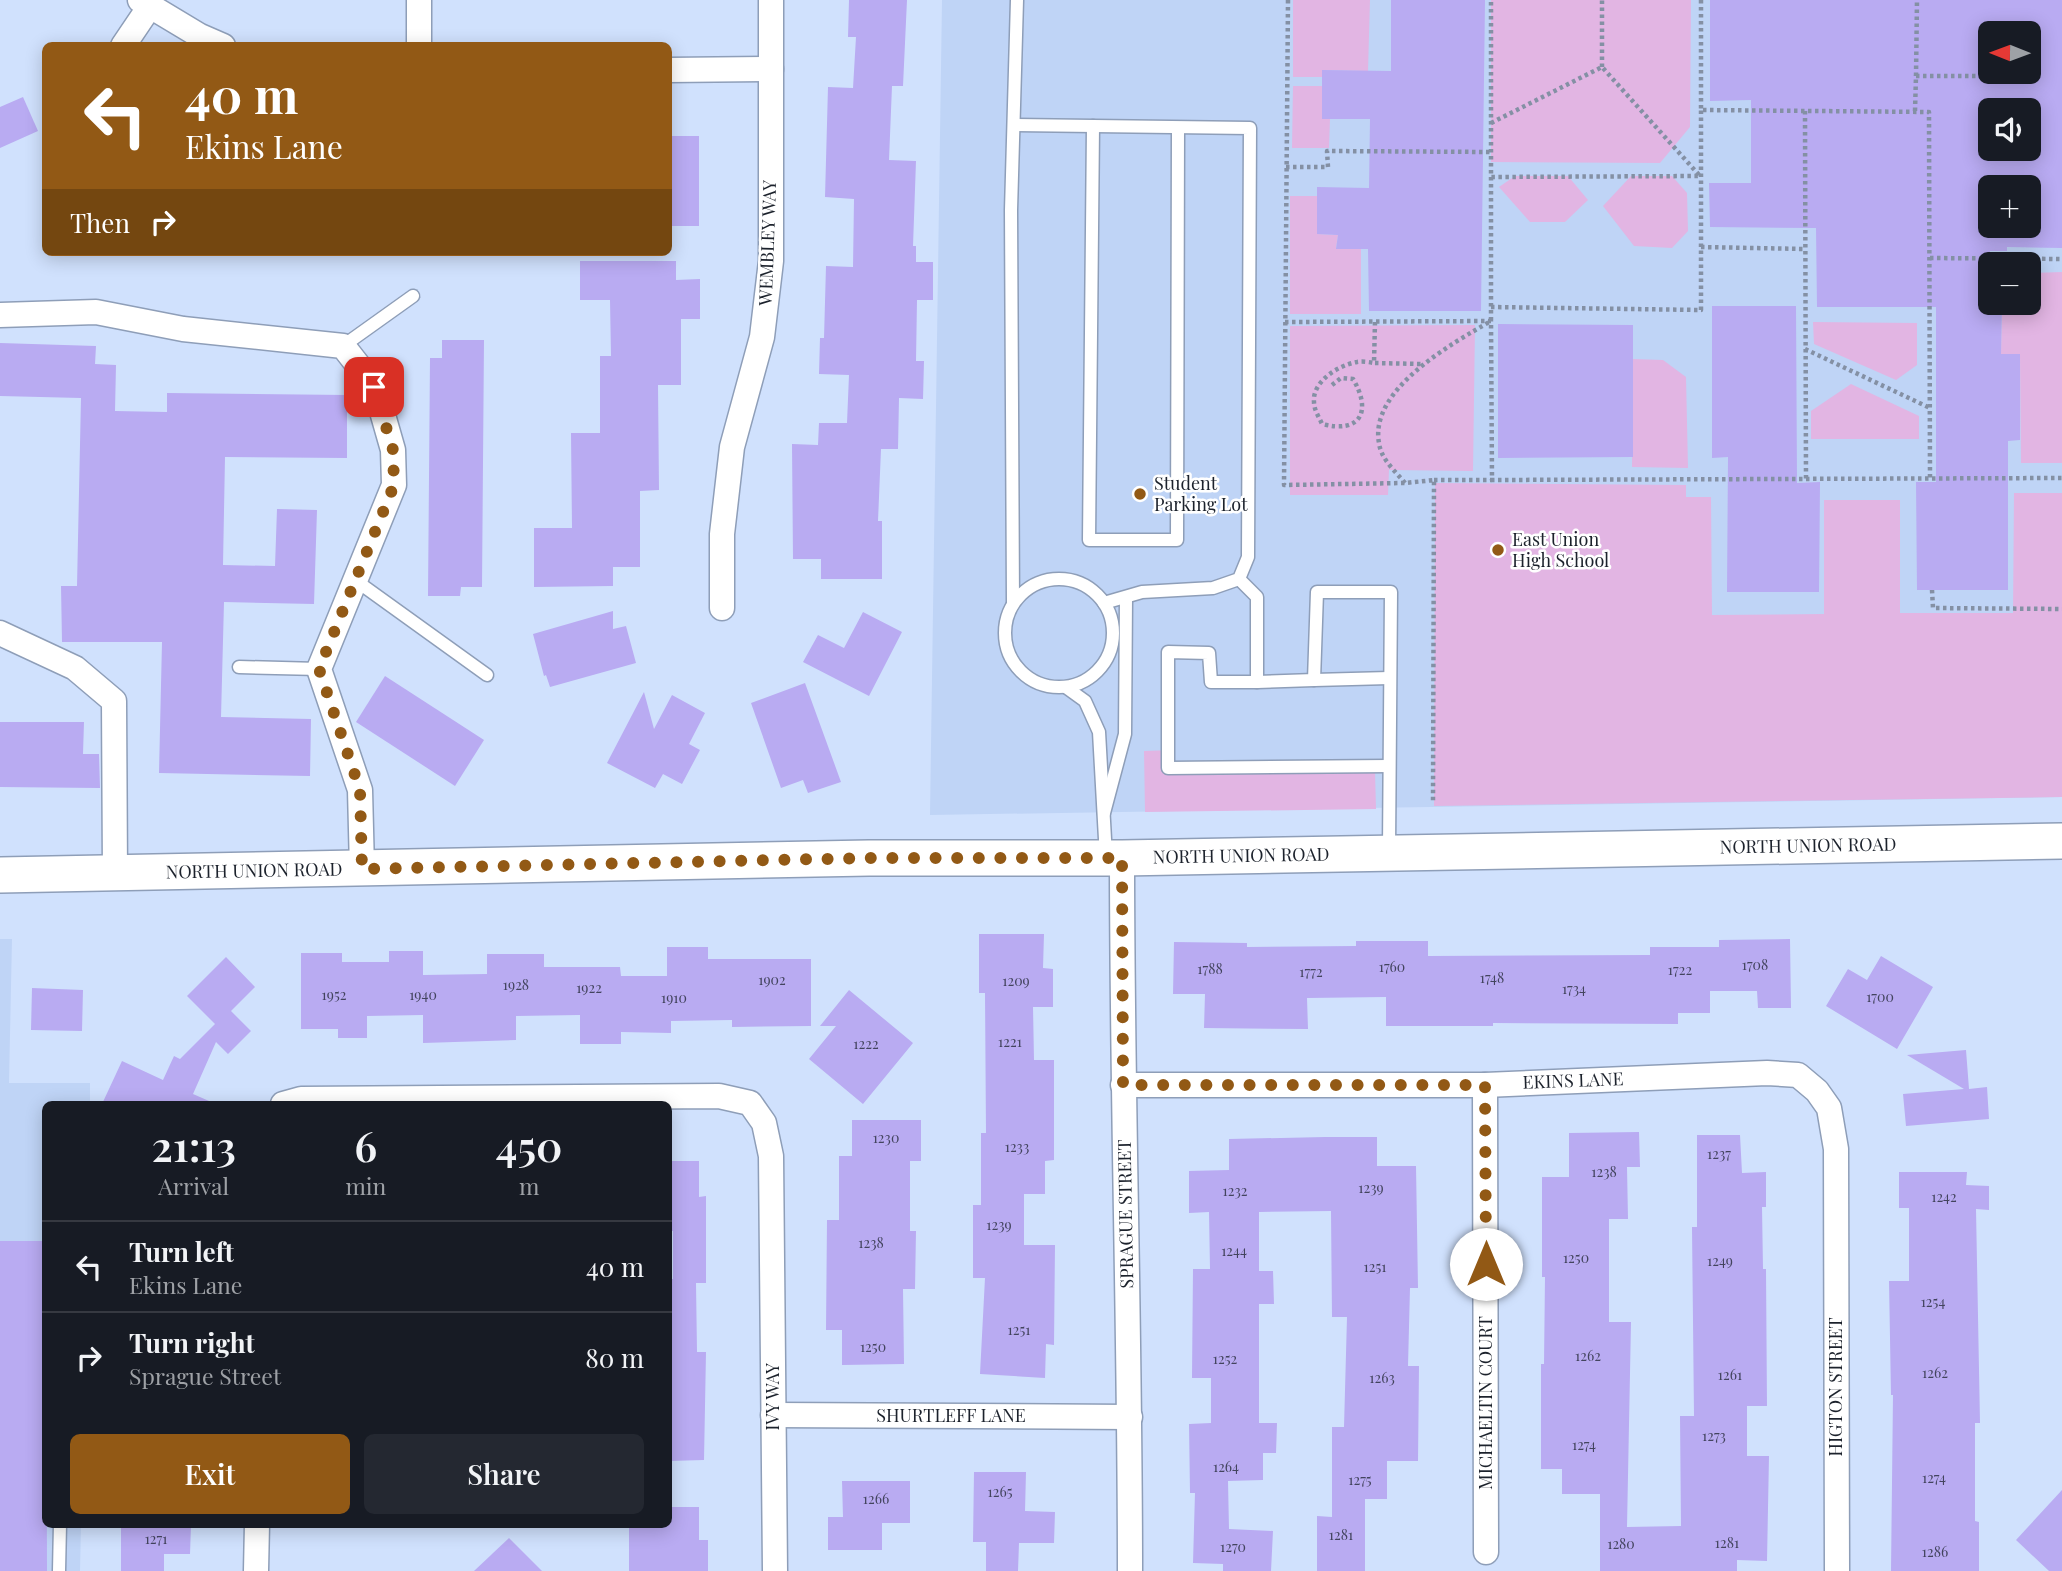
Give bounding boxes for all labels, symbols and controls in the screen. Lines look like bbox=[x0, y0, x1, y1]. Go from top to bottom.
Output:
north arrow bbox=[1978, 21, 2040, 84]
map controls bbox=[1978, 21, 2041, 315]
text: 40 m bbox=[185, 61, 298, 126]
icon: left bbox=[70, 70, 161, 161]
button: sound bbox=[1978, 98, 2041, 161]
text: Ekins Lane bbox=[185, 124, 343, 167]
button: + bbox=[1978, 175, 2041, 238]
street label: WEMBLEY WAY bbox=[753, 179, 781, 307]
icon: right bbox=[144, 203, 182, 241]
text: Then bbox=[70, 205, 130, 240]
button: − bbox=[1978, 252, 2041, 315]
pin bbox=[344, 357, 404, 417]
icon: arrive bbox=[355, 368, 393, 406]
place label: Student Parking Lot bbox=[1154, 471, 1248, 516]
marker: Student Parking Lot bbox=[1132, 486, 1148, 502]
place label: East Union High School bbox=[1512, 527, 1609, 572]
marker: East Union High School bbox=[1490, 542, 1506, 558]
street label: NORTH UNION ROAD bbox=[1719, 831, 1896, 859]
street label: NORTH UNION ROAD bbox=[1152, 841, 1329, 869]
street label: NORTH UNION ROAD bbox=[165, 856, 342, 884]
house number: 1708 bbox=[1742, 955, 1768, 974]
house number: 1760 bbox=[1379, 957, 1405, 976]
house number: 1788 bbox=[1197, 959, 1223, 978]
house number: 1722 bbox=[1668, 960, 1692, 979]
house number: 1772 bbox=[1299, 962, 1323, 981]
house number: 1748 bbox=[1480, 968, 1504, 987]
house number: 1902 bbox=[758, 970, 786, 989]
house number: 1209 bbox=[1002, 971, 1030, 990]
house number: 1928 bbox=[503, 975, 529, 994]
house number: 1922 bbox=[576, 978, 602, 997]
house number: 1734 bbox=[1562, 979, 1586, 998]
house number: 1952 bbox=[322, 985, 347, 1004]
house number: 1940 bbox=[409, 985, 437, 1004]
house number: 1700 bbox=[1866, 987, 1894, 1006]
house number: 1910 bbox=[661, 988, 687, 1007]
house number: 1221 bbox=[998, 1032, 1022, 1051]
house number: 1222 bbox=[853, 1034, 879, 1053]
street label: EKINS LANE bbox=[1522, 1066, 1624, 1094]
text: 21:13 bbox=[151, 1117, 236, 1173]
text: 6 bbox=[354, 1117, 377, 1173]
text: 450 bbox=[496, 1117, 563, 1173]
house number: 1230 bbox=[873, 1128, 899, 1147]
house number: 1233 bbox=[1005, 1137, 1029, 1156]
street label: SPRAGUE STREET bbox=[1112, 1139, 1138, 1289]
house number: 1237 bbox=[1707, 1144, 1731, 1163]
house number: 1238 bbox=[1591, 1162, 1617, 1181]
text: Arrival bbox=[158, 1170, 229, 1201]
text: min bbox=[345, 1170, 386, 1201]
text: m bbox=[519, 1170, 539, 1201]
house number: 1239 bbox=[1358, 1178, 1384, 1197]
house number: 1232 bbox=[1223, 1181, 1248, 1200]
house number: 1242 bbox=[1931, 1187, 1957, 1206]
house number: 1239 bbox=[986, 1215, 1012, 1234]
position arrow bbox=[1449, 1227, 1523, 1301]
house number: 1238 bbox=[858, 1233, 884, 1252]
text: Turn left bbox=[129, 1234, 234, 1269]
house number: 1244 bbox=[1221, 1241, 1247, 1260]
icon: left bbox=[70, 1248, 108, 1286]
house number: 1250 bbox=[1563, 1248, 1589, 1267]
text: 40 m bbox=[586, 1249, 644, 1284]
house number: 1249 bbox=[1707, 1251, 1733, 1270]
house number: 1251 bbox=[1364, 1257, 1386, 1276]
text: Ekins Lane bbox=[129, 1269, 242, 1300]
house number: 1254 bbox=[1921, 1292, 1945, 1311]
street label: MICHAELTIN COURT bbox=[1473, 1316, 1497, 1490]
street label: HIGTON STREET bbox=[1823, 1317, 1847, 1457]
house number: 1251 bbox=[1008, 1320, 1030, 1339]
text: Turn right bbox=[129, 1325, 255, 1360]
house number: 1250 bbox=[860, 1337, 886, 1356]
icon: right bbox=[70, 1339, 108, 1377]
text: 80 m bbox=[585, 1340, 644, 1375]
house number: 1262 bbox=[1575, 1346, 1601, 1365]
house number: 1252 bbox=[1213, 1349, 1237, 1368]
text: Sprague Street bbox=[129, 1360, 281, 1391]
street label: IVY WAY bbox=[760, 1363, 784, 1431]
house number: 1262 bbox=[1922, 1363, 1948, 1382]
house number: 1261 bbox=[1718, 1365, 1742, 1384]
house number: 1263 bbox=[1369, 1368, 1395, 1387]
street label: SHURTLEFF LANE bbox=[876, 1403, 1026, 1427]
house number: 1273 bbox=[1702, 1426, 1726, 1445]
button: Exit bbox=[70, 1434, 350, 1514]
button: Share bbox=[364, 1434, 644, 1514]
house number: 1274 bbox=[1572, 1435, 1596, 1454]
house number: 1264 bbox=[1213, 1457, 1239, 1476]
house number: 1274 bbox=[1922, 1468, 1946, 1487]
house number: 1275 bbox=[1348, 1470, 1372, 1489]
house number: 1265 bbox=[988, 1482, 1013, 1501]
house number: 1266 bbox=[863, 1489, 889, 1508]
house number: 1281 bbox=[1329, 1525, 1353, 1544]
house number: 1271 bbox=[145, 1529, 167, 1548]
house number: 1281 bbox=[1715, 1533, 1739, 1552]
house number: 1280 bbox=[1607, 1534, 1635, 1553]
house number: 1270 bbox=[1220, 1537, 1246, 1556]
house number: 1286 bbox=[1922, 1542, 1948, 1561]

